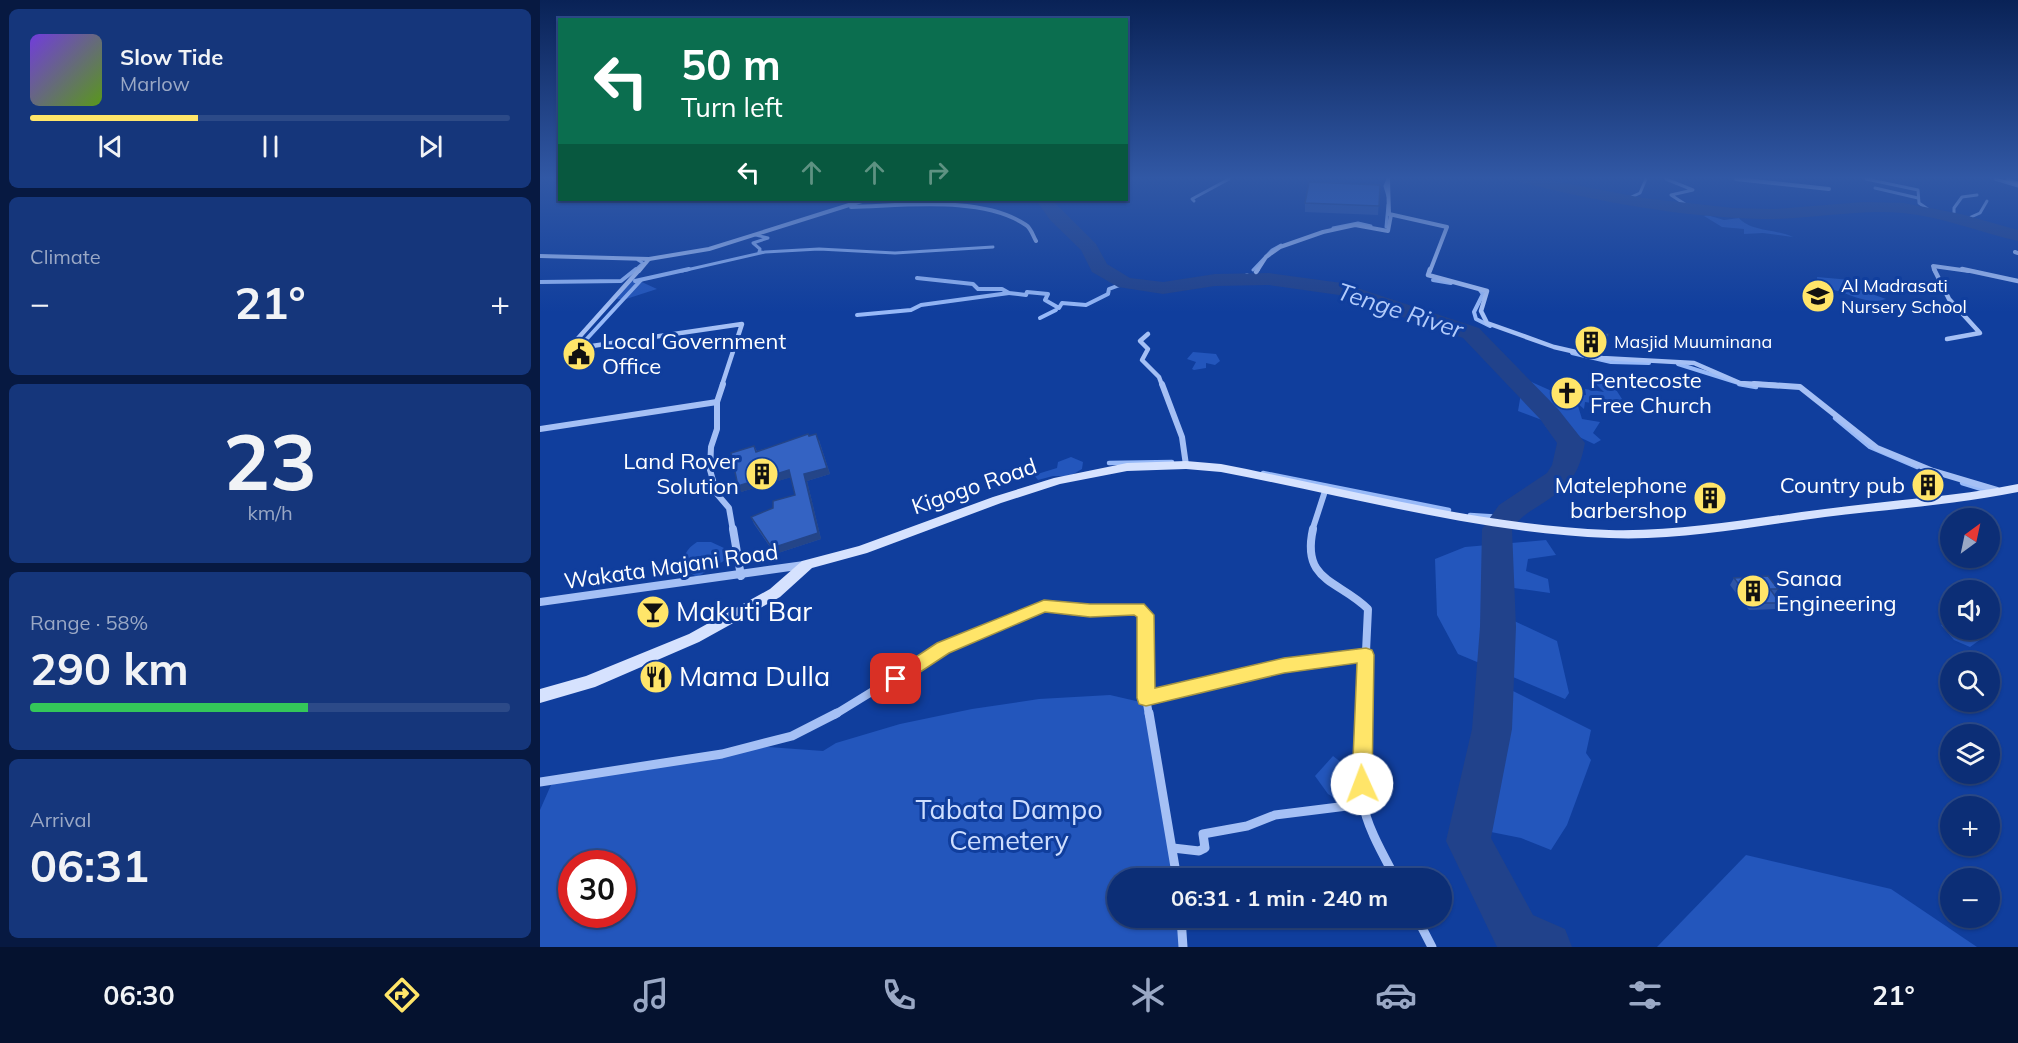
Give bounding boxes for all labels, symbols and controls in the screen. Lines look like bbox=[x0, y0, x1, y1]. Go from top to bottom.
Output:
text: 50 m bbox=[681, 38, 781, 91]
icon: left bbox=[582, 42, 660, 120]
text: Slow Tide bbox=[120, 43, 223, 71]
text: Marlow bbox=[120, 71, 190, 96]
text: Turn left bbox=[681, 90, 783, 124]
icon: previous bbox=[94, 130, 127, 163]
icon: pause bbox=[254, 130, 287, 163]
icon: next bbox=[414, 130, 447, 163]
icon: left bbox=[732, 156, 765, 189]
icon: ahead bbox=[795, 156, 828, 189]
icon: ahead bbox=[858, 156, 891, 189]
icon: right bbox=[921, 156, 954, 189]
text: Climate bbox=[30, 244, 101, 269]
text: 21° bbox=[234, 274, 306, 330]
place label: Al Madrasati Nursery School bbox=[1841, 274, 1967, 318]
water label: Tenge River bbox=[1334, 276, 1468, 345]
school or university icon: Al Madrasati Nursery School bbox=[1800, 278, 1836, 314]
text: − bbox=[30, 282, 50, 323]
text: + bbox=[490, 282, 510, 323]
building icon: Masjid Muuminana bbox=[1573, 324, 1609, 360]
place label: Local Government Office bbox=[602, 327, 786, 380]
place label: Masjid Muuminana bbox=[1614, 330, 1772, 353]
public building icon: Local Government Office bbox=[561, 336, 597, 372]
place label: Pentecoste Free Church bbox=[1590, 366, 1712, 419]
church icon: Pentecoste Free Church bbox=[1549, 375, 1585, 411]
text: 23 bbox=[223, 412, 317, 510]
place label: Land Rover Solution bbox=[623, 447, 739, 500]
street label: Kigogo Road bbox=[908, 452, 1040, 520]
building icon: Land Rover Solution bbox=[744, 456, 780, 492]
building icon: Country pub bbox=[1910, 467, 1946, 503]
place label: Matelephone barbershop bbox=[1555, 471, 1687, 524]
place label: Country pub bbox=[1780, 471, 1905, 499]
building icon: Matelephone barbershop bbox=[1692, 480, 1728, 516]
text: km/h bbox=[247, 500, 293, 525]
north arrow bbox=[1940, 508, 2000, 568]
map controls bbox=[1940, 508, 2000, 928]
street label: Wakata Majani Road bbox=[562, 537, 780, 595]
place label: Sanaa Engineering bbox=[1776, 564, 1897, 617]
building icon: Sanaa Engineering bbox=[1735, 573, 1771, 609]
button: sound bbox=[1940, 580, 2000, 640]
bar icon: Makuti Bar bbox=[635, 594, 671, 630]
place label: Makuti Bar bbox=[676, 594, 812, 628]
text: Range · 58% bbox=[30, 610, 148, 635]
text: 290 km bbox=[30, 640, 189, 696]
button: search bbox=[1940, 652, 2000, 712]
pin bbox=[870, 653, 921, 704]
restaurant icon: Mama Dulla bbox=[638, 659, 674, 695]
place label: Mama Dulla bbox=[679, 659, 830, 693]
icon: arrive bbox=[879, 662, 912, 695]
button: layers bbox=[1940, 724, 2000, 784]
position arrow bbox=[1330, 752, 1394, 816]
park label: Tabata Dampo Cemetery bbox=[915, 792, 1103, 857]
button: + bbox=[1940, 796, 2000, 856]
text: Arrival bbox=[30, 807, 91, 832]
text: 06:31 bbox=[30, 837, 149, 893]
speed limit sign: 30 bbox=[558, 850, 636, 928]
button: − bbox=[1940, 868, 2000, 928]
text: 06:31 · 1 min · 240 m bbox=[1171, 884, 1388, 912]
icon: directions bbox=[381, 974, 423, 1016]
icon: music bbox=[630, 974, 672, 1016]
icon: phone bbox=[878, 974, 920, 1016]
icon: climate bbox=[1127, 974, 1169, 1016]
icon: car bbox=[1375, 974, 1417, 1016]
icon: filters bbox=[1624, 974, 1666, 1016]
text: 06:30 bbox=[103, 978, 175, 1012]
text: 21° bbox=[1872, 978, 1915, 1012]

